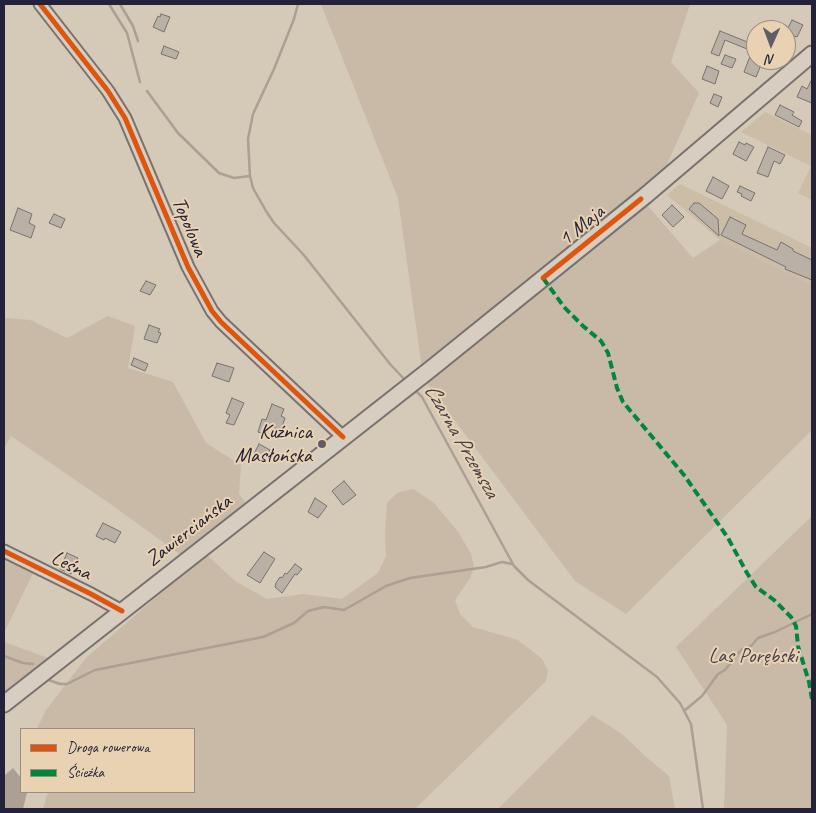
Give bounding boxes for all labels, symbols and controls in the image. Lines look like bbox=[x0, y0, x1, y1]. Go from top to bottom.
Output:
north arrow bbox=[746, 20, 796, 70]
text: N bbox=[766, 51, 775, 68]
street label: Topolowa bbox=[165, 194, 213, 260]
street label: 1 Maja bbox=[554, 200, 610, 252]
water label: Czarna Przemsza bbox=[418, 379, 504, 503]
place label: Kuźnica Masłońska bbox=[235, 419, 312, 469]
marker: Kuźnica Masłońska bbox=[316, 438, 328, 450]
street label: Zawierciańska bbox=[141, 490, 237, 572]
street label: Leśna bbox=[47, 546, 95, 586]
park label: Las Porębski bbox=[708, 643, 798, 669]
legend bbox=[20, 728, 195, 793]
text: Droga rowerowa bbox=[67, 738, 149, 757]
text: Ścieżka bbox=[67, 763, 104, 782]

